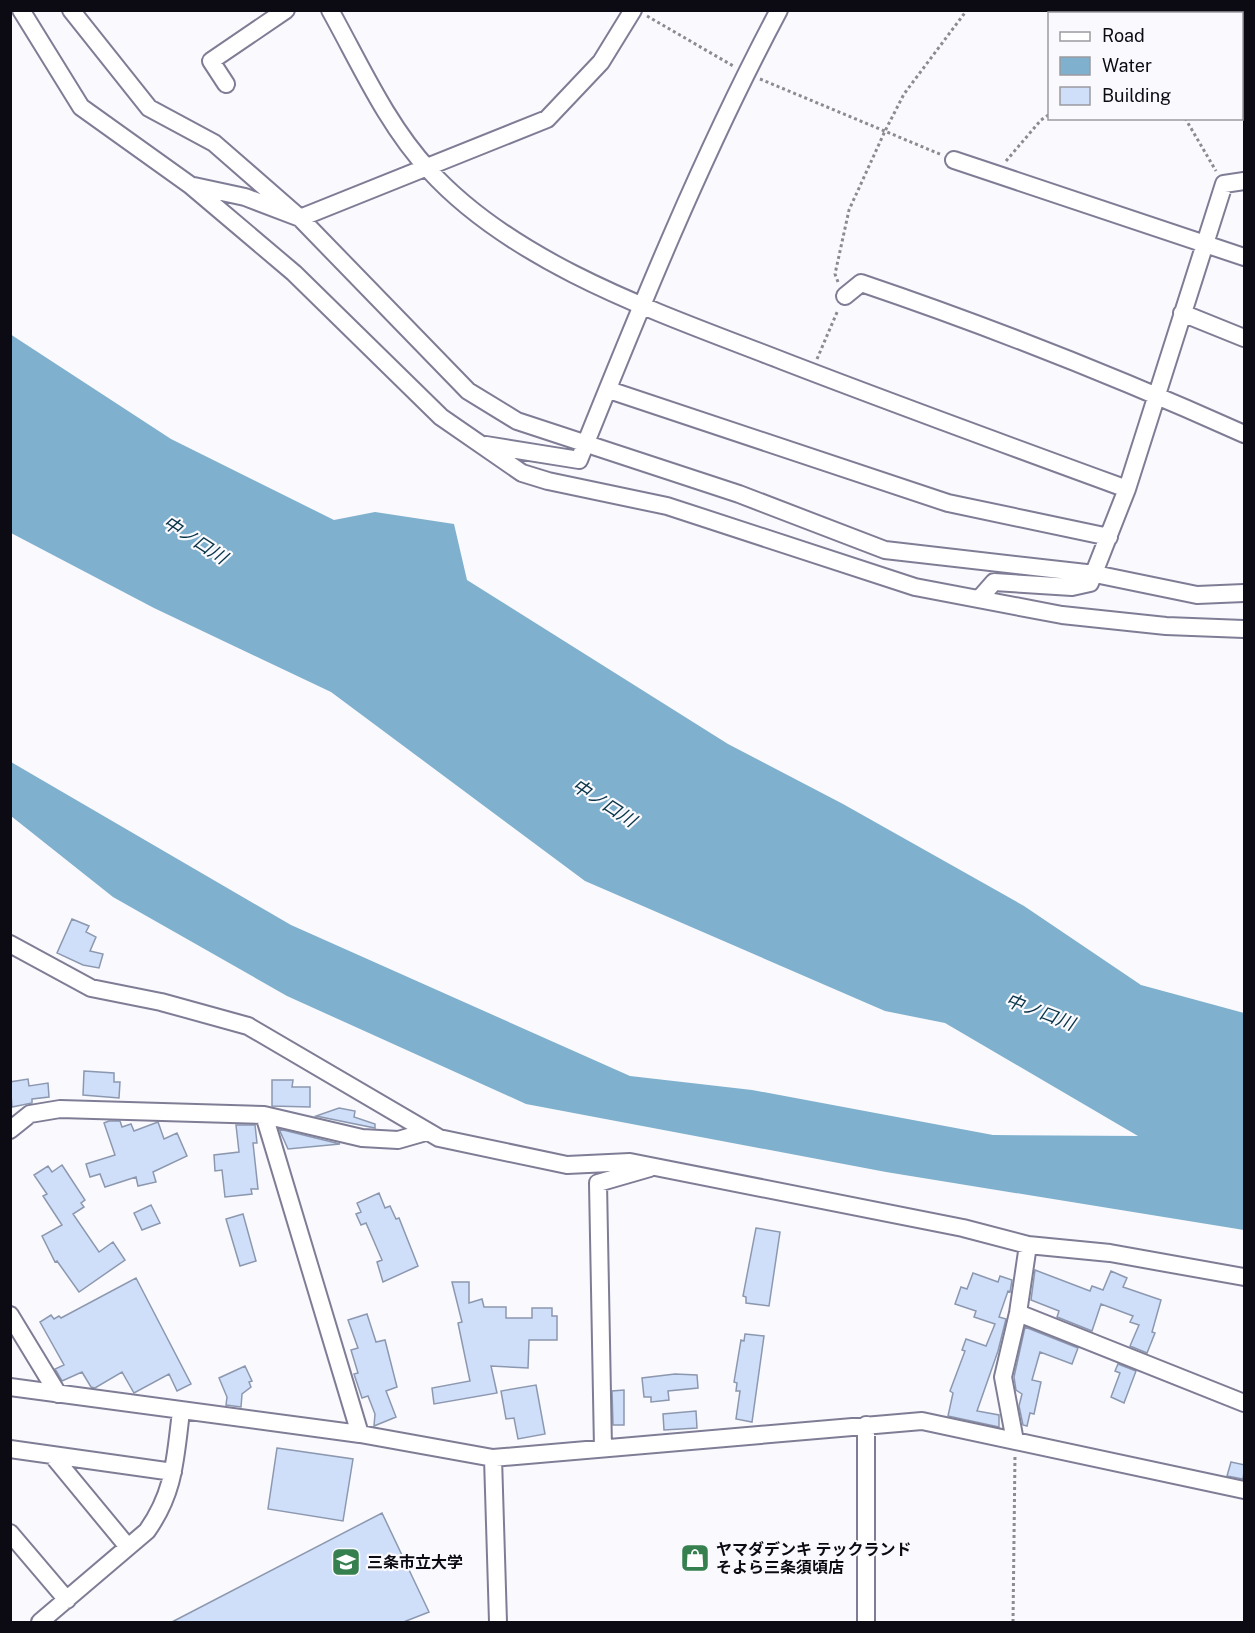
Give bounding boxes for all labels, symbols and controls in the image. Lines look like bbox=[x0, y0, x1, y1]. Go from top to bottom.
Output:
legend bbox=[1048, 12, 1243, 120]
text: Road bbox=[1102, 25, 1145, 46]
text: Water bbox=[1102, 55, 1152, 76]
text: Building bbox=[1102, 85, 1171, 106]
water label: 中ノ口川 bbox=[159, 511, 233, 569]
water label: 中ノ口川 bbox=[568, 774, 642, 832]
water label: 中ノ口川 bbox=[1003, 989, 1079, 1035]
place label: ヤマダデンキ テックランド そよら三条須頃店 bbox=[716, 1540, 912, 1577]
shop icon: ヤマダデンキ テックランド そよら三条須頃店 bbox=[679, 1542, 711, 1574]
school or university icon: 三条市立大学 bbox=[330, 1546, 362, 1578]
place label: 三条市立大学 bbox=[367, 1553, 463, 1572]

